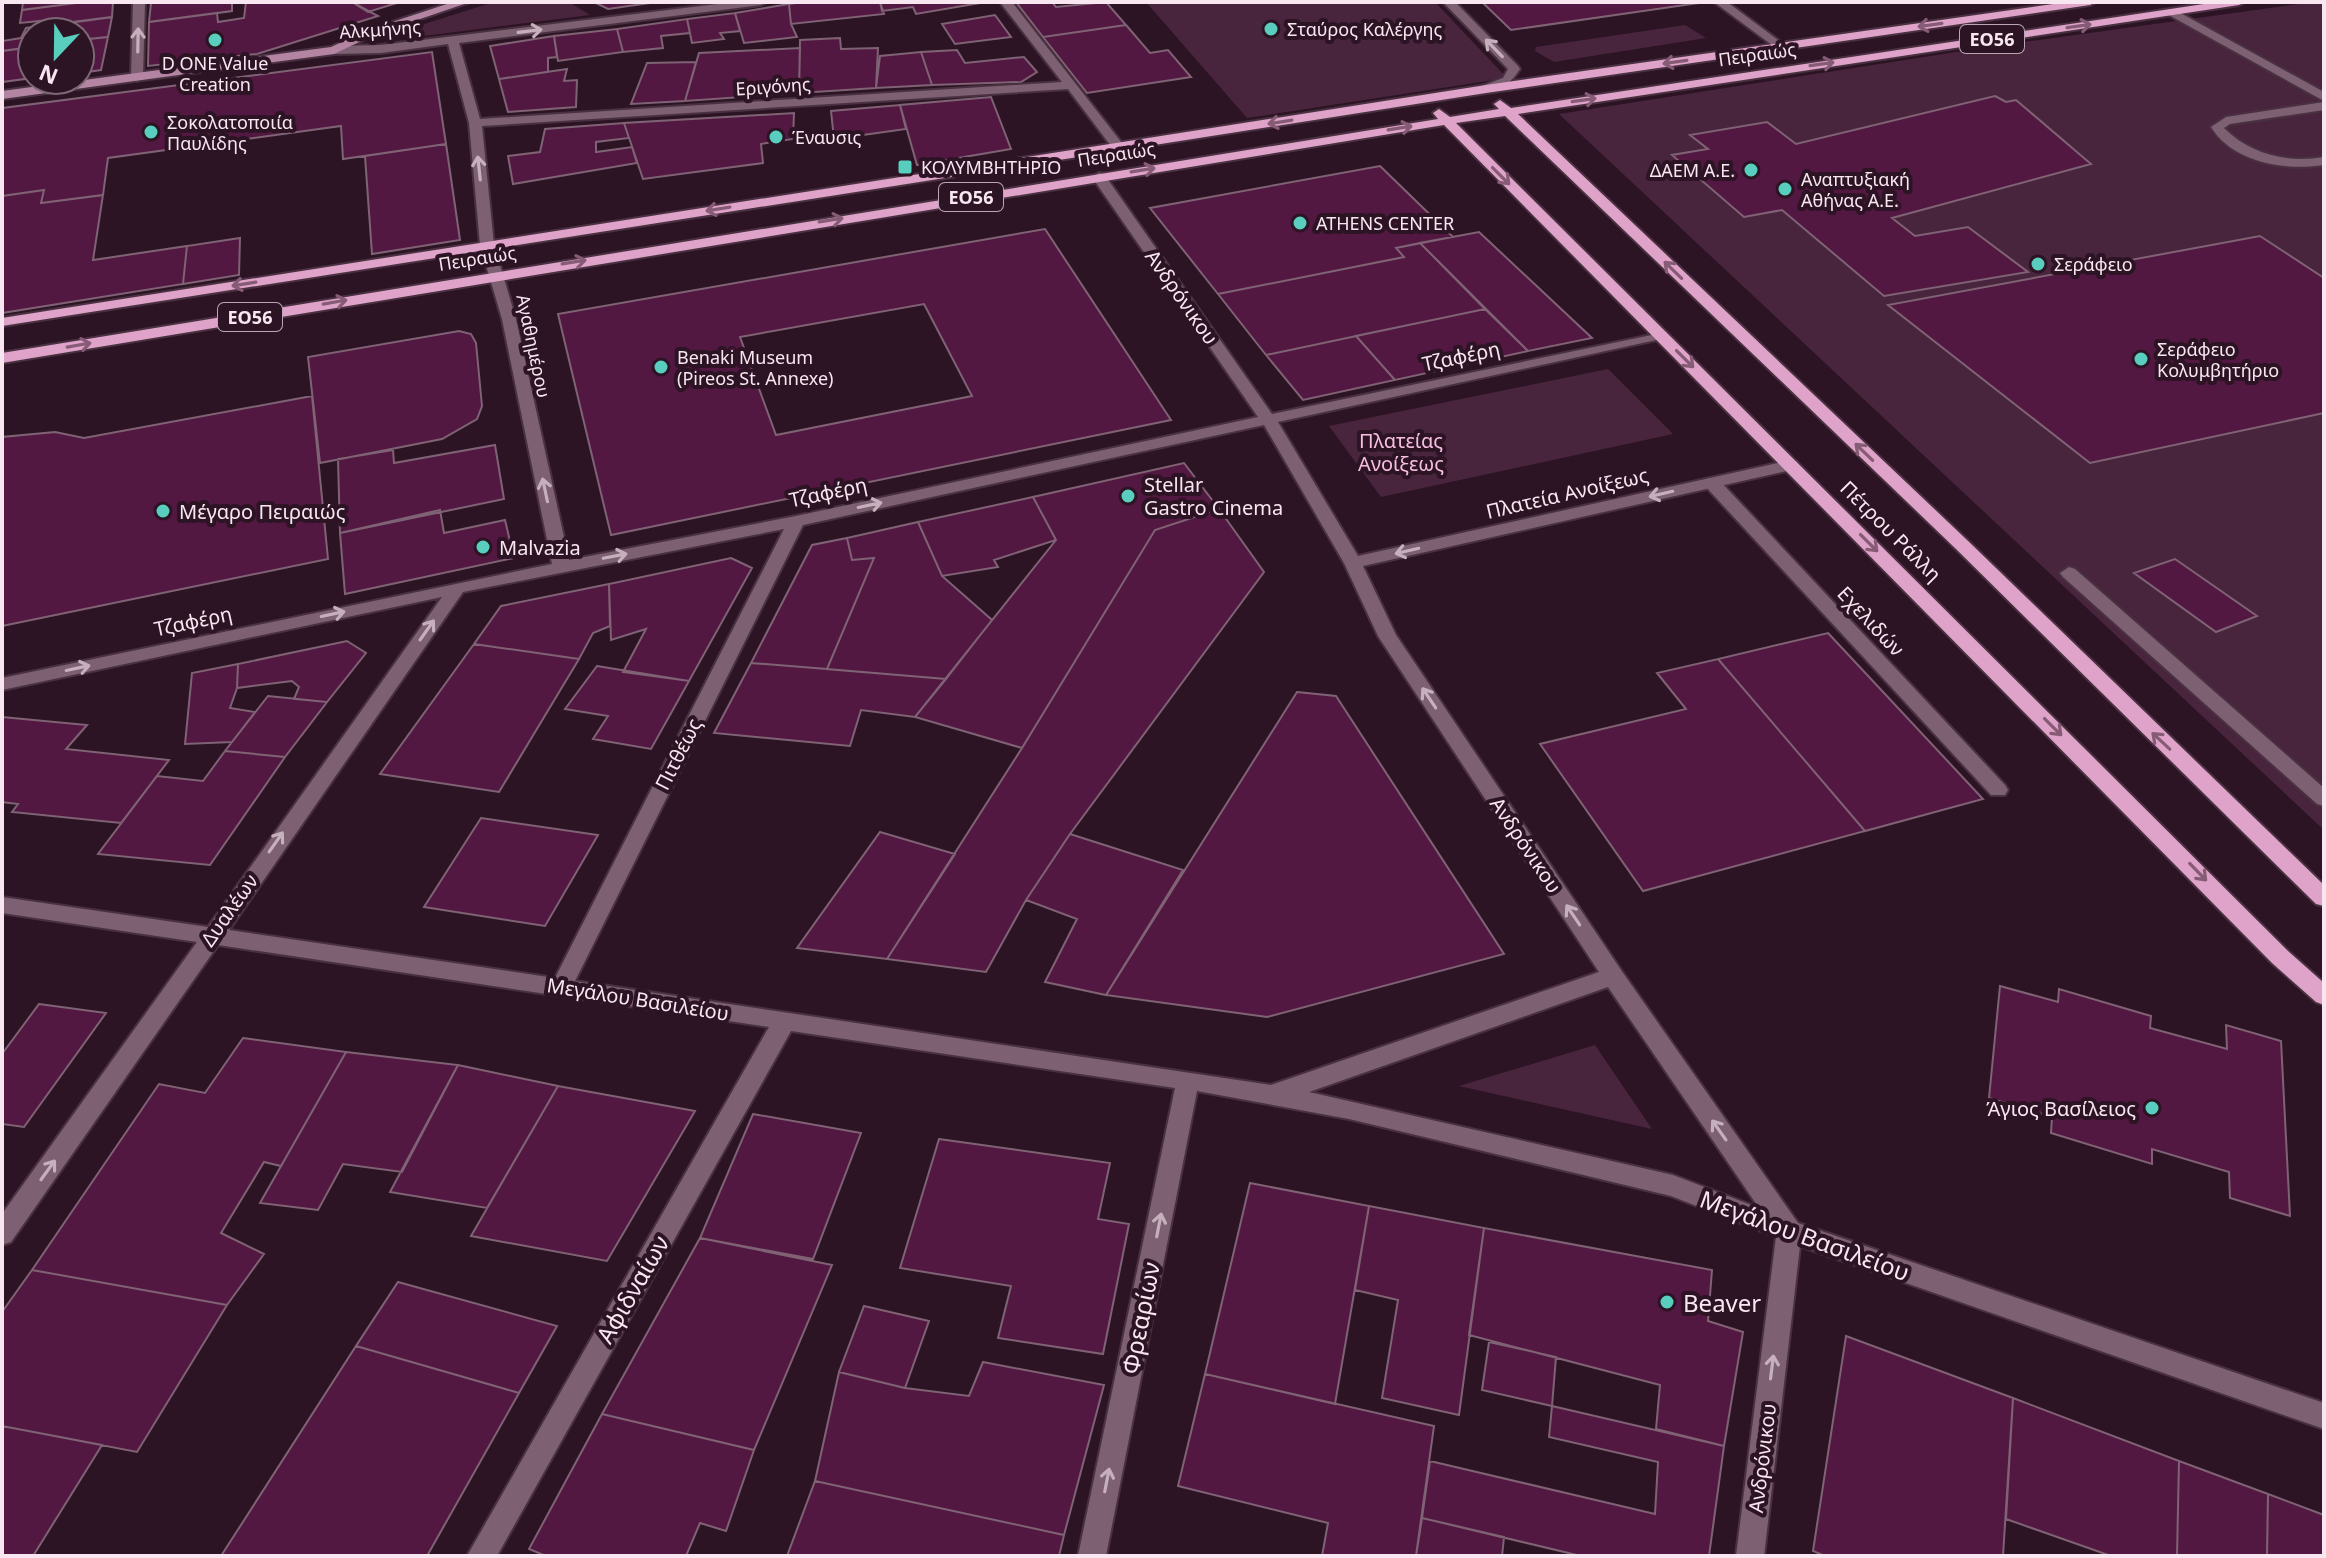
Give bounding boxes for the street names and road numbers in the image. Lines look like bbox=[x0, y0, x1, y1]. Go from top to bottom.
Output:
street label: Αλκμήνης bbox=[338, 14, 422, 44]
road number: ΕΟ56 bbox=[1960, 25, 2024, 53]
street label: Πειραιώς bbox=[1717, 37, 1798, 71]
street label: Εριγόνης bbox=[735, 71, 812, 101]
street label: Πειραιώς bbox=[1075, 136, 1157, 172]
road number: ΕΟ56 bbox=[939, 183, 1003, 211]
street label: Πειραιώς bbox=[436, 240, 518, 276]
street label: Ανδρόνικου bbox=[1139, 244, 1225, 350]
street label: Αγαθημέρου bbox=[511, 292, 557, 400]
road number: ΕΟ56 bbox=[218, 303, 282, 331]
street label: Τζαφέρη bbox=[1420, 335, 1502, 377]
street label: Πλατεία Ανοίξεως bbox=[1483, 461, 1651, 525]
street label: Τζαφέρη bbox=[787, 471, 869, 513]
street label: Πέτρου Ράλλη bbox=[1835, 475, 1947, 587]
street label: Εχελιδών bbox=[1832, 580, 1910, 662]
street label: Τζαφέρη bbox=[152, 600, 234, 642]
street label: Πιτθέως bbox=[648, 713, 708, 795]
street label: Ανδρόνικου bbox=[1484, 792, 1568, 898]
street label: Δυαλέων bbox=[194, 868, 264, 952]
street label: Μεγάλου Βασιλείου bbox=[545, 971, 731, 1027]
street label: Μεγάλου Βασιλείου bbox=[1696, 1182, 1914, 1288]
street label: Αφιδναίων bbox=[588, 1229, 676, 1349]
street label: Φρεαρίων bbox=[1113, 1259, 1167, 1377]
street label: Ανδρόνικου bbox=[1742, 1402, 1782, 1514]

